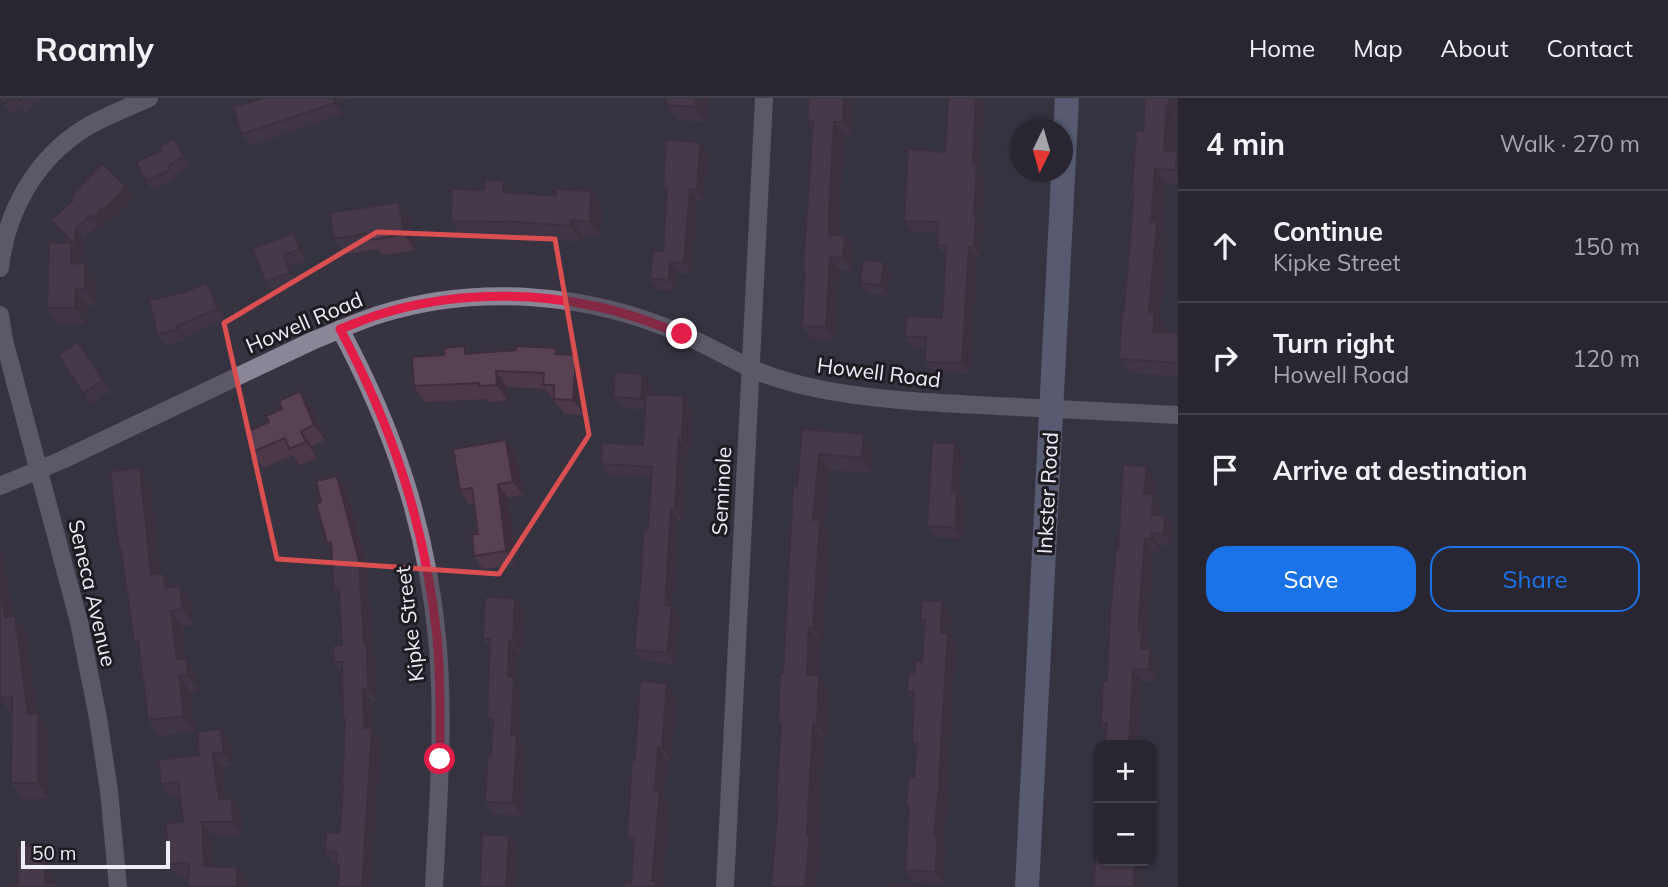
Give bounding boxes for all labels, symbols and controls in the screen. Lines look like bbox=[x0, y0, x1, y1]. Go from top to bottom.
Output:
text: Roamly bbox=[35, 28, 154, 69]
text: Home bbox=[1249, 33, 1315, 63]
text: Map bbox=[1353, 33, 1403, 63]
text: About bbox=[1441, 33, 1509, 63]
text: Contact bbox=[1547, 33, 1633, 63]
north arrow bbox=[1010, 119, 1073, 182]
text: 4 min bbox=[1206, 125, 1285, 163]
text: Walk · 270 m bbox=[1500, 129, 1640, 158]
text: Continue bbox=[1273, 215, 1383, 248]
icon: ahead bbox=[1206, 227, 1244, 265]
text: 150 m bbox=[1572, 232, 1640, 261]
text: Kipke Street bbox=[1273, 248, 1401, 277]
street label: Howell Road bbox=[242, 286, 366, 358]
route end bbox=[666, 318, 697, 349]
text: Turn right bbox=[1273, 327, 1394, 360]
icon: right bbox=[1206, 339, 1244, 377]
text: 120 m bbox=[1572, 344, 1640, 373]
street label: Howell Road bbox=[816, 352, 942, 392]
text: Howell Road bbox=[1273, 360, 1409, 389]
street label: Inkster Road bbox=[1031, 431, 1063, 555]
street label: Seminole bbox=[706, 446, 736, 536]
icon: arrive bbox=[1206, 451, 1244, 489]
text: Arrive at destination bbox=[1273, 454, 1528, 487]
street label: Seneca Avenue bbox=[63, 517, 123, 669]
button: Save bbox=[1206, 546, 1416, 612]
button: Share bbox=[1430, 546, 1640, 612]
street label: Kipke Street bbox=[389, 565, 429, 683]
map controls bbox=[1094, 740, 1157, 866]
button: + bbox=[1094, 740, 1157, 803]
route start bbox=[424, 743, 455, 774]
button: − bbox=[1094, 803, 1157, 866]
scale bar bbox=[21, 838, 170, 870]
text: 50 m bbox=[32, 841, 76, 865]

